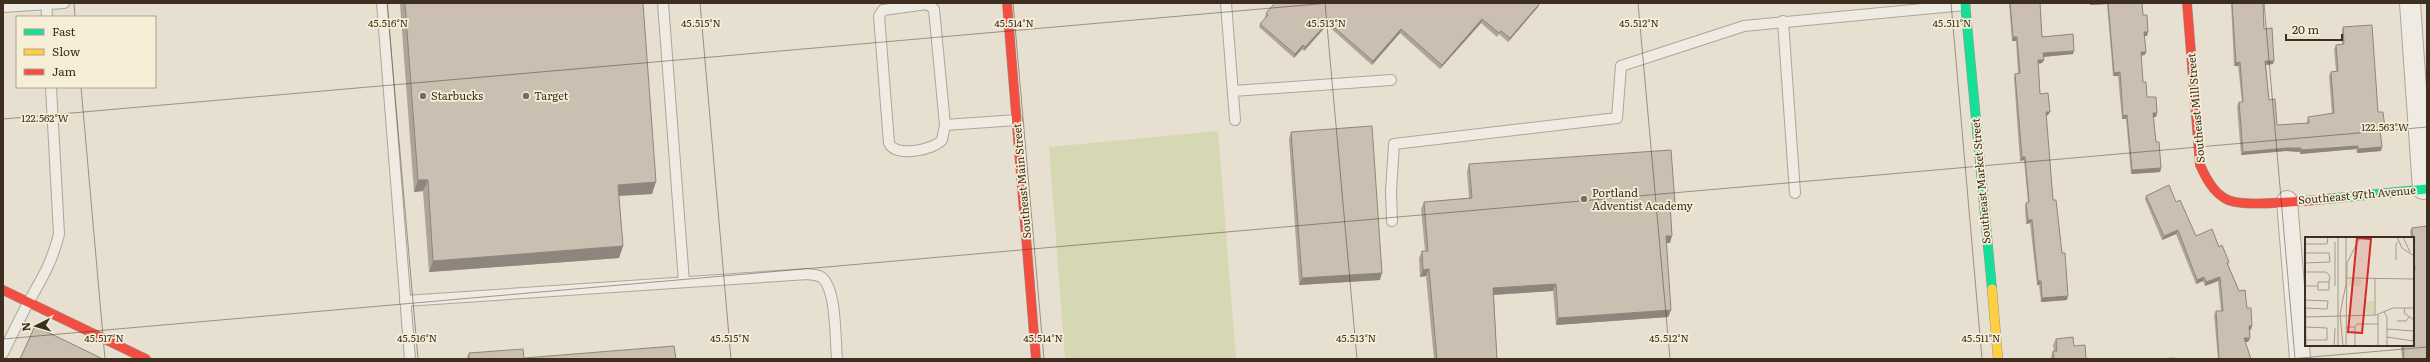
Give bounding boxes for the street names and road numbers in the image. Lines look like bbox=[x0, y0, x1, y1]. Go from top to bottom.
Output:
street label: Southeast Mill Street bbox=[2182, 52, 2208, 164]
street label: Southeast Market Street bbox=[1966, 117, 1993, 245]
street label: Southeast Main Street bbox=[1008, 122, 1034, 239]
street label: Southeast 97th Avenue bbox=[2297, 181, 2417, 207]

